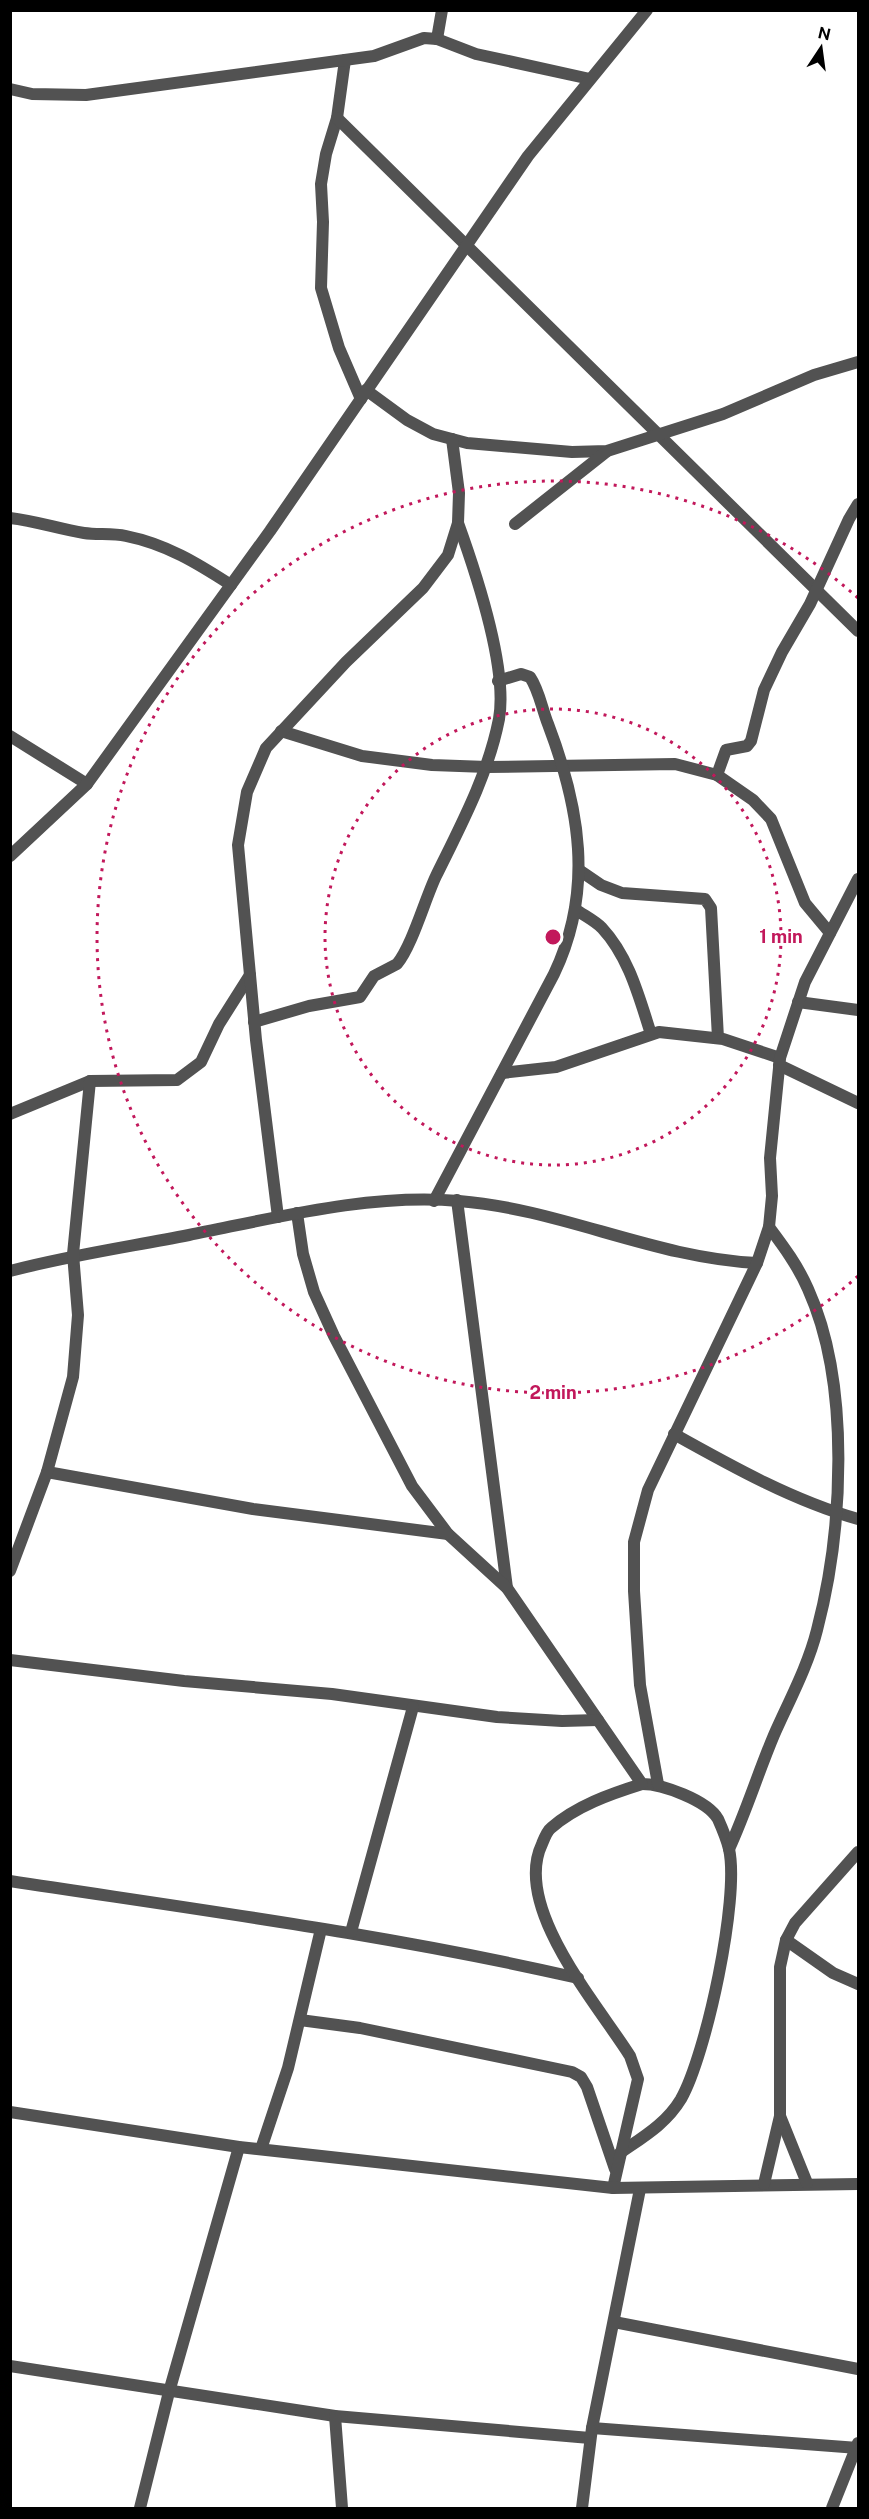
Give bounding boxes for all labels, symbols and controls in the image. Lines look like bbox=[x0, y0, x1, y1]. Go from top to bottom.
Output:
north arrow bbox=[791, 18, 851, 78]
text: N bbox=[816, 23, 832, 45]
text: 1 min bbox=[759, 926, 803, 947]
centre of rings bbox=[543, 927, 563, 947]
text: 2 min bbox=[529, 1382, 577, 1403]

